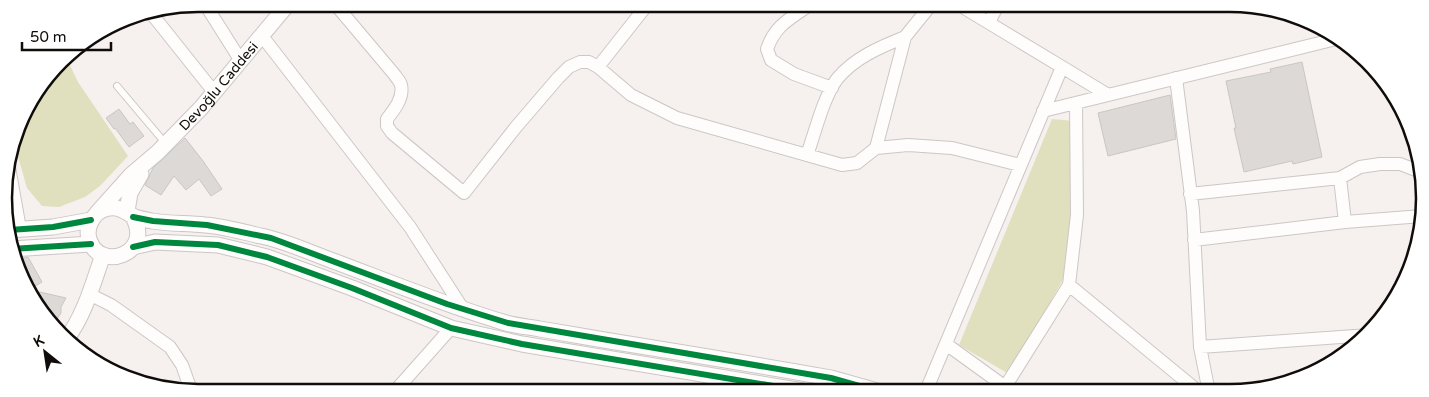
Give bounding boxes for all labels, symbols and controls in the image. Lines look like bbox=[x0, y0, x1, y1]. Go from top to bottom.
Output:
scale bar bbox=[22, 20, 111, 52]
text: 50 m bbox=[30, 28, 67, 46]
street label: Devoğlu Caddesi bbox=[176, 38, 262, 134]
north arrow bbox=[20, 327, 70, 377]
text: K bbox=[30, 331, 48, 351]

